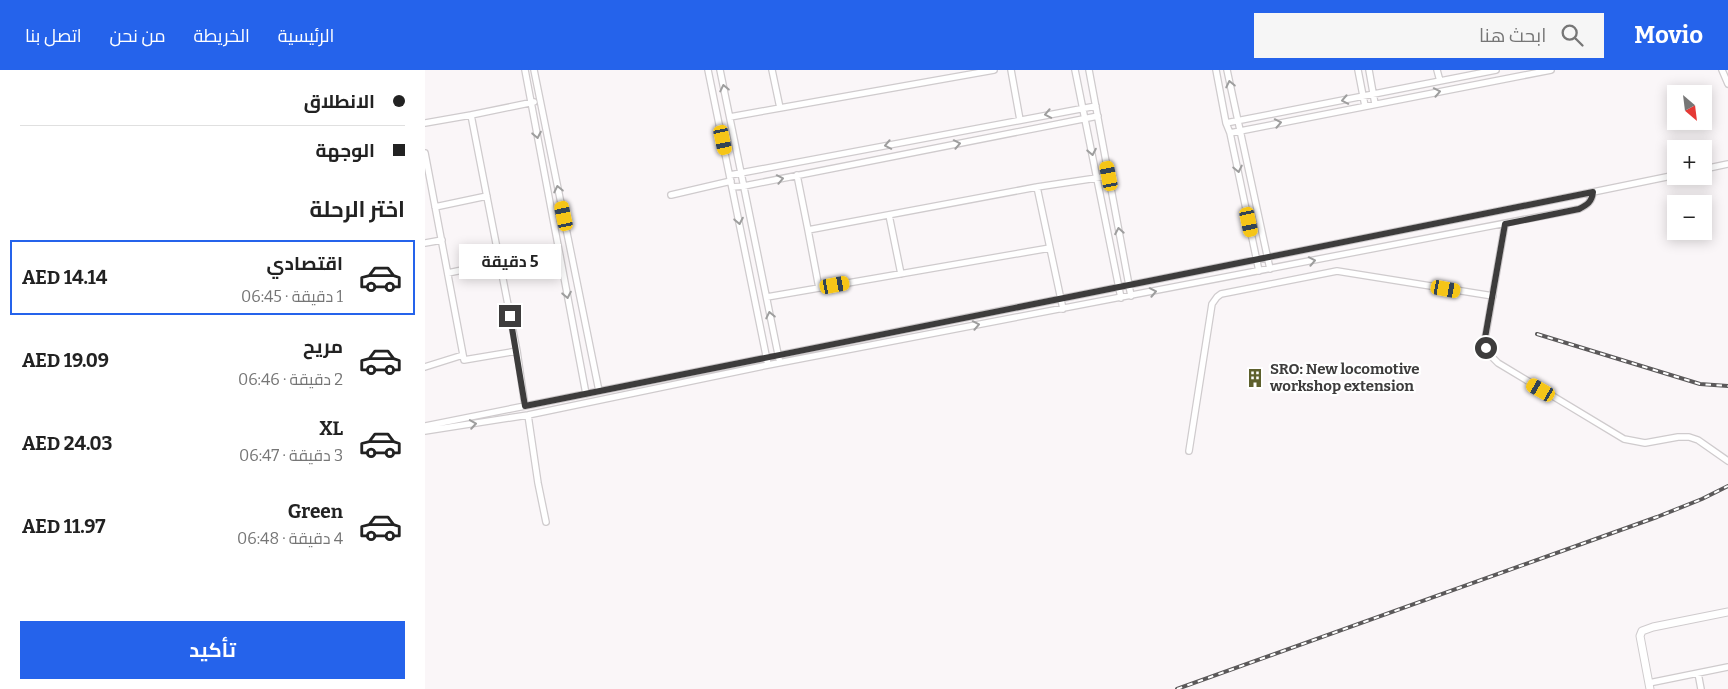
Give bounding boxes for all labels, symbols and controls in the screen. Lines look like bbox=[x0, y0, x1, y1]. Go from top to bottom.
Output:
search box bbox=[1254, 13, 1604, 58]
icon: search bbox=[1558, 21, 1586, 49]
text: Movio bbox=[1634, 21, 1703, 49]
text: ابحث هنا bbox=[1479, 24, 1546, 47]
text: اتصل بنا bbox=[25, 25, 82, 47]
text: من نحن bbox=[110, 25, 166, 47]
text: الخريطة bbox=[194, 25, 250, 47]
text: الرئيسية bbox=[278, 25, 334, 47]
one-way arrow bbox=[1226, 80, 1236, 89]
one-way arrow bbox=[719, 83, 730, 92]
north arrow bbox=[1667, 85, 1713, 130]
map controls bbox=[1667, 85, 1712, 240]
one-way arrow bbox=[1433, 88, 1442, 98]
text: الانطلاق bbox=[304, 90, 375, 113]
one-way arrow bbox=[1341, 94, 1350, 105]
one-way arrow bbox=[1043, 109, 1052, 119]
one-way arrow bbox=[1273, 119, 1282, 129]
car bbox=[712, 124, 733, 156]
one-way arrow bbox=[531, 131, 541, 140]
text: الوجهة bbox=[315, 139, 375, 162]
one-way arrow bbox=[952, 139, 961, 149]
one-way arrow bbox=[884, 140, 893, 150]
button: + bbox=[1667, 140, 1712, 185]
one-way arrow bbox=[1086, 148, 1096, 157]
car bbox=[1098, 160, 1119, 192]
one-way arrow bbox=[1232, 164, 1243, 173]
one-way arrow bbox=[776, 174, 784, 185]
one-way arrow bbox=[553, 184, 564, 193]
button: − bbox=[1667, 195, 1712, 240]
text: اختر الرحلة bbox=[310, 196, 405, 223]
car bbox=[553, 200, 574, 232]
car bbox=[1238, 206, 1259, 238]
one-way arrow bbox=[733, 216, 744, 225]
one-way arrow bbox=[1115, 226, 1125, 235]
callout: 5 دقيقة bbox=[459, 244, 561, 278]
text: اقتصادي bbox=[267, 252, 343, 275]
text: 5 دقيقة bbox=[482, 252, 538, 271]
icon: car bbox=[358, 255, 403, 300]
one-way arrow bbox=[1308, 256, 1317, 266]
text: AED 14.14 bbox=[22, 266, 107, 289]
car bbox=[818, 275, 851, 295]
car bbox=[1429, 279, 1462, 299]
text: 1 دقيقة · 06:45 bbox=[241, 287, 343, 306]
one-way arrow bbox=[1148, 287, 1157, 297]
one-way arrow bbox=[561, 290, 571, 299]
route end bbox=[499, 305, 521, 327]
one-way arrow bbox=[766, 311, 776, 320]
one-way arrow bbox=[972, 321, 980, 331]
text: مريح bbox=[303, 335, 343, 358]
route start bbox=[1475, 337, 1497, 359]
icon: car bbox=[358, 338, 403, 383]
text: AED 19.09 bbox=[22, 349, 109, 372]
place label: SRO: New locomotive workshop extension bbox=[1269, 360, 1420, 395]
building icon: SRO: New locomotive workshop extension bbox=[1244, 367, 1266, 389]
text: 2 دقيقة · 06:46 bbox=[238, 370, 343, 389]
car bbox=[1524, 376, 1557, 404]
text: XL bbox=[319, 417, 343, 440]
one-way arrow bbox=[469, 419, 477, 429]
icon: car bbox=[358, 421, 403, 466]
text: AED 24.03 bbox=[22, 432, 113, 455]
text: 3 دقيقة · 06:47 bbox=[239, 446, 343, 465]
text: Green bbox=[288, 500, 343, 523]
icon: car bbox=[358, 504, 403, 549]
text: AED 11.97 bbox=[22, 515, 105, 538]
text: 4 دقيقة · 06:48 bbox=[237, 529, 343, 548]
button: تأكيد bbox=[20, 621, 405, 679]

